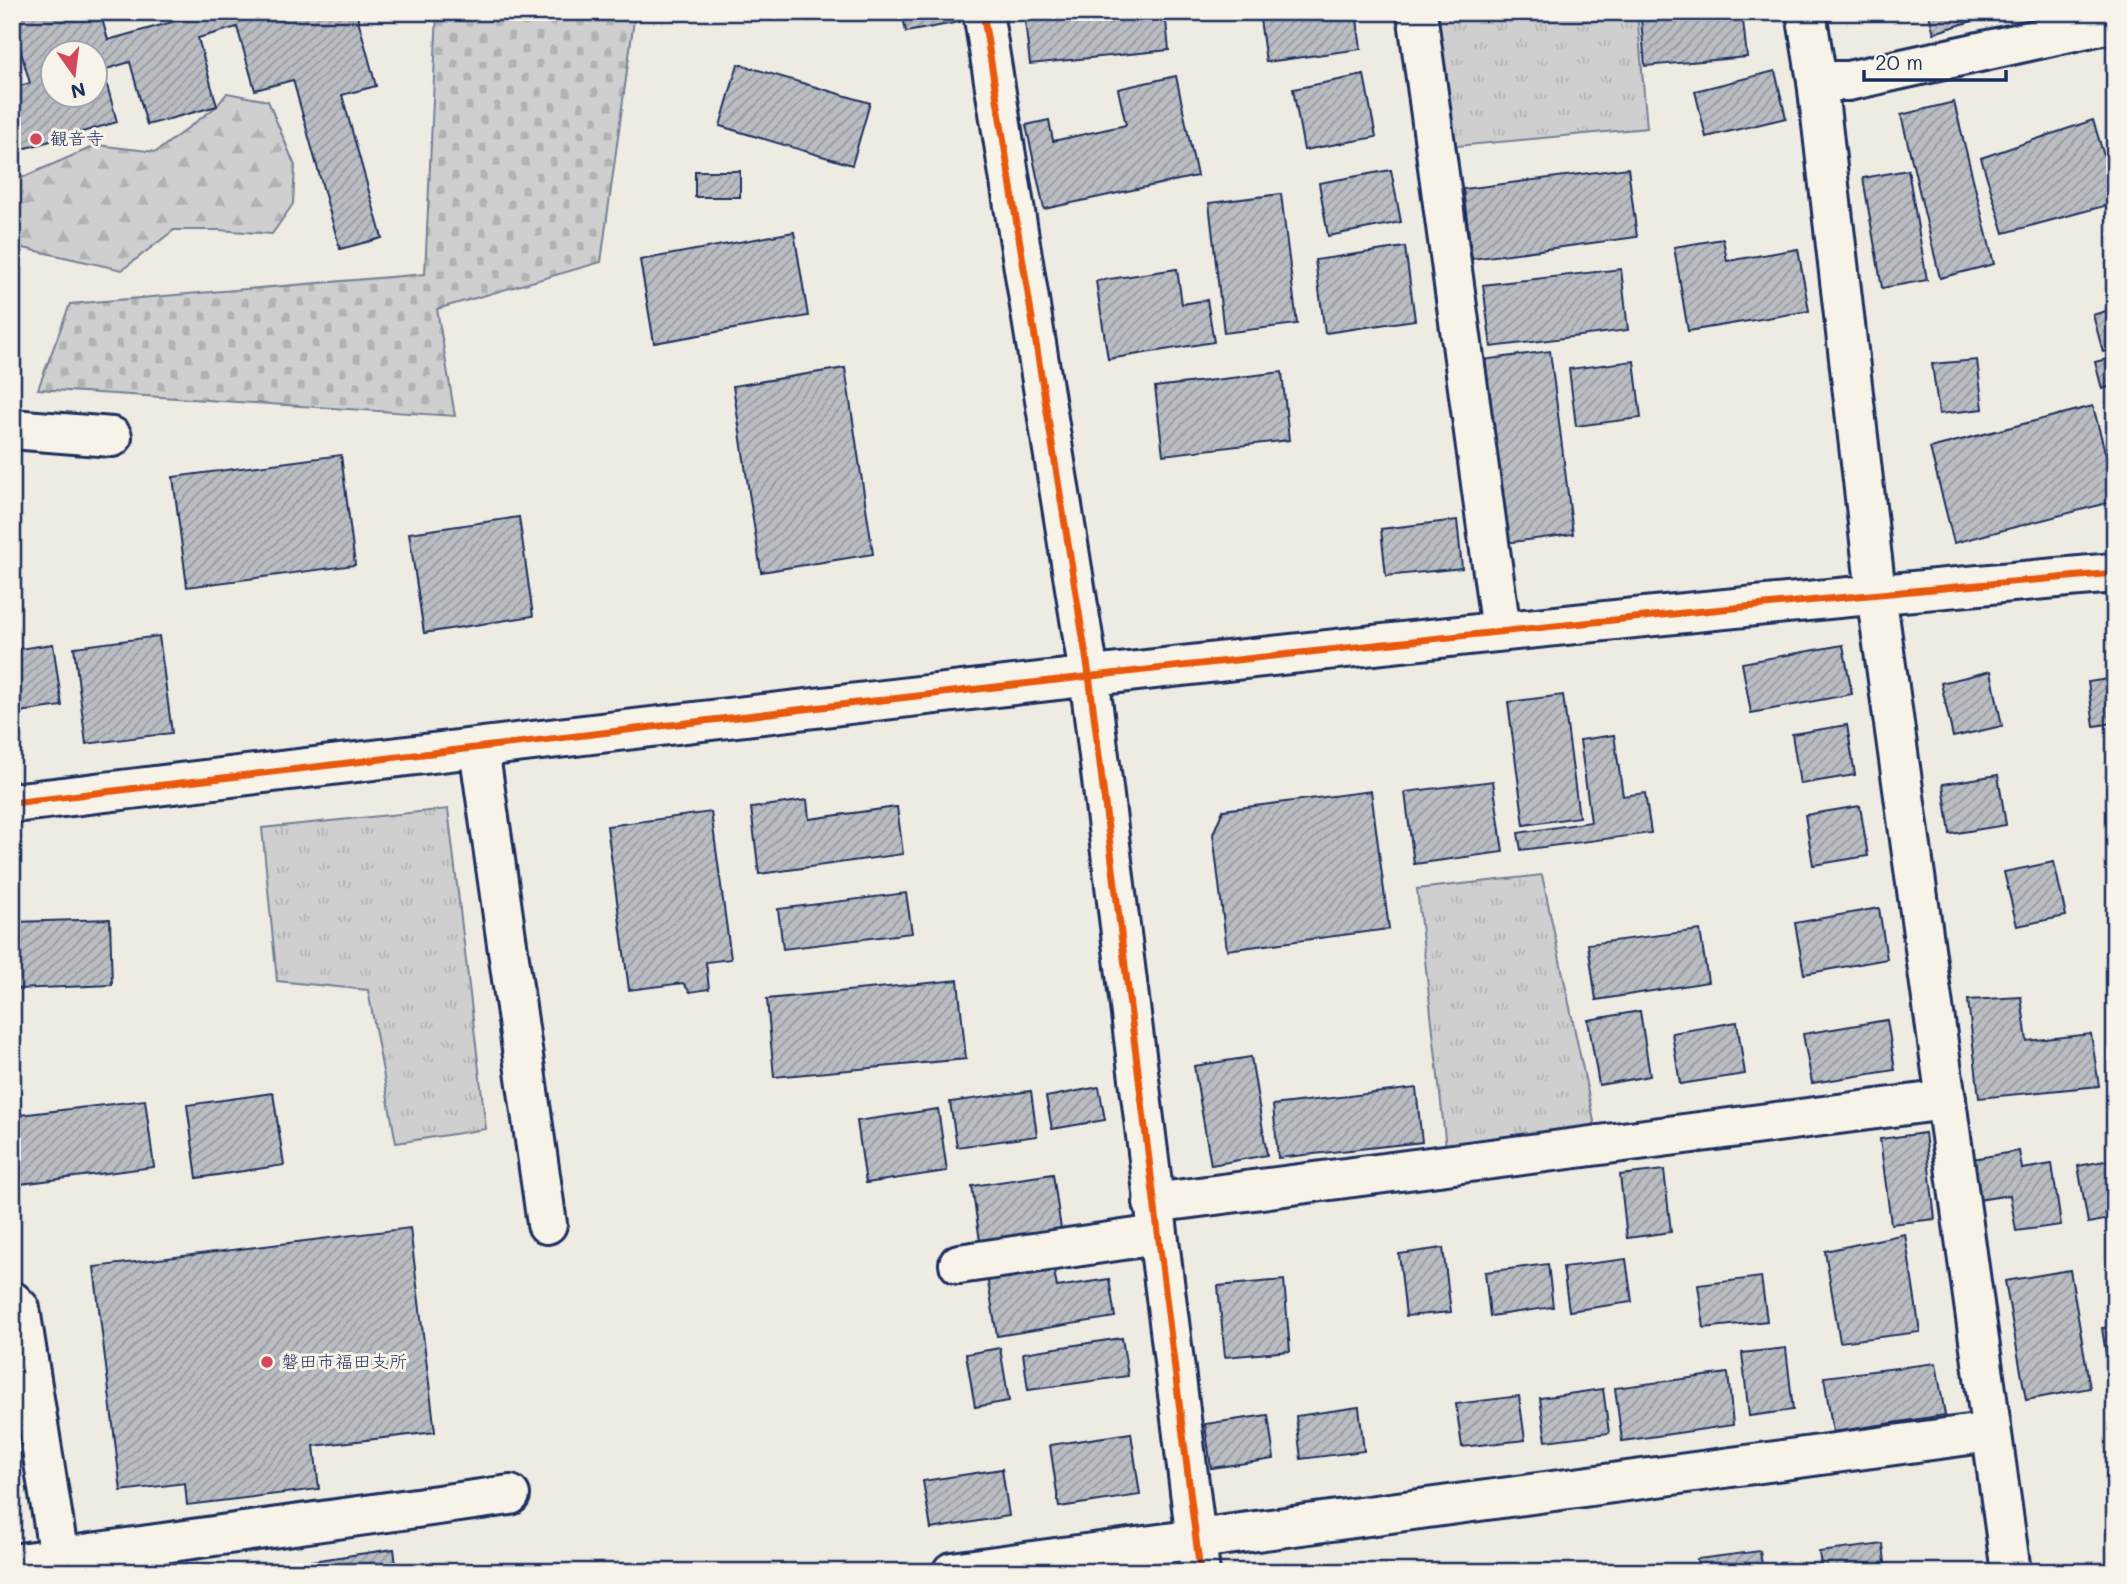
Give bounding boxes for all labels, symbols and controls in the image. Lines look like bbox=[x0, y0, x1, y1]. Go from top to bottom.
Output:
north arrow bbox=[38, 38, 108, 108]
scale bar bbox=[1864, 38, 2006, 82]
text: 20 m bbox=[1875, 48, 1923, 75]
text: N bbox=[68, 77, 88, 105]
place label: 観音寺 bbox=[50, 126, 104, 150]
marker: 観音寺 bbox=[28, 131, 44, 147]
place label: 磐田市福田支所 bbox=[281, 1349, 407, 1373]
marker: 磐田市福田支所 bbox=[259, 1354, 275, 1370]

